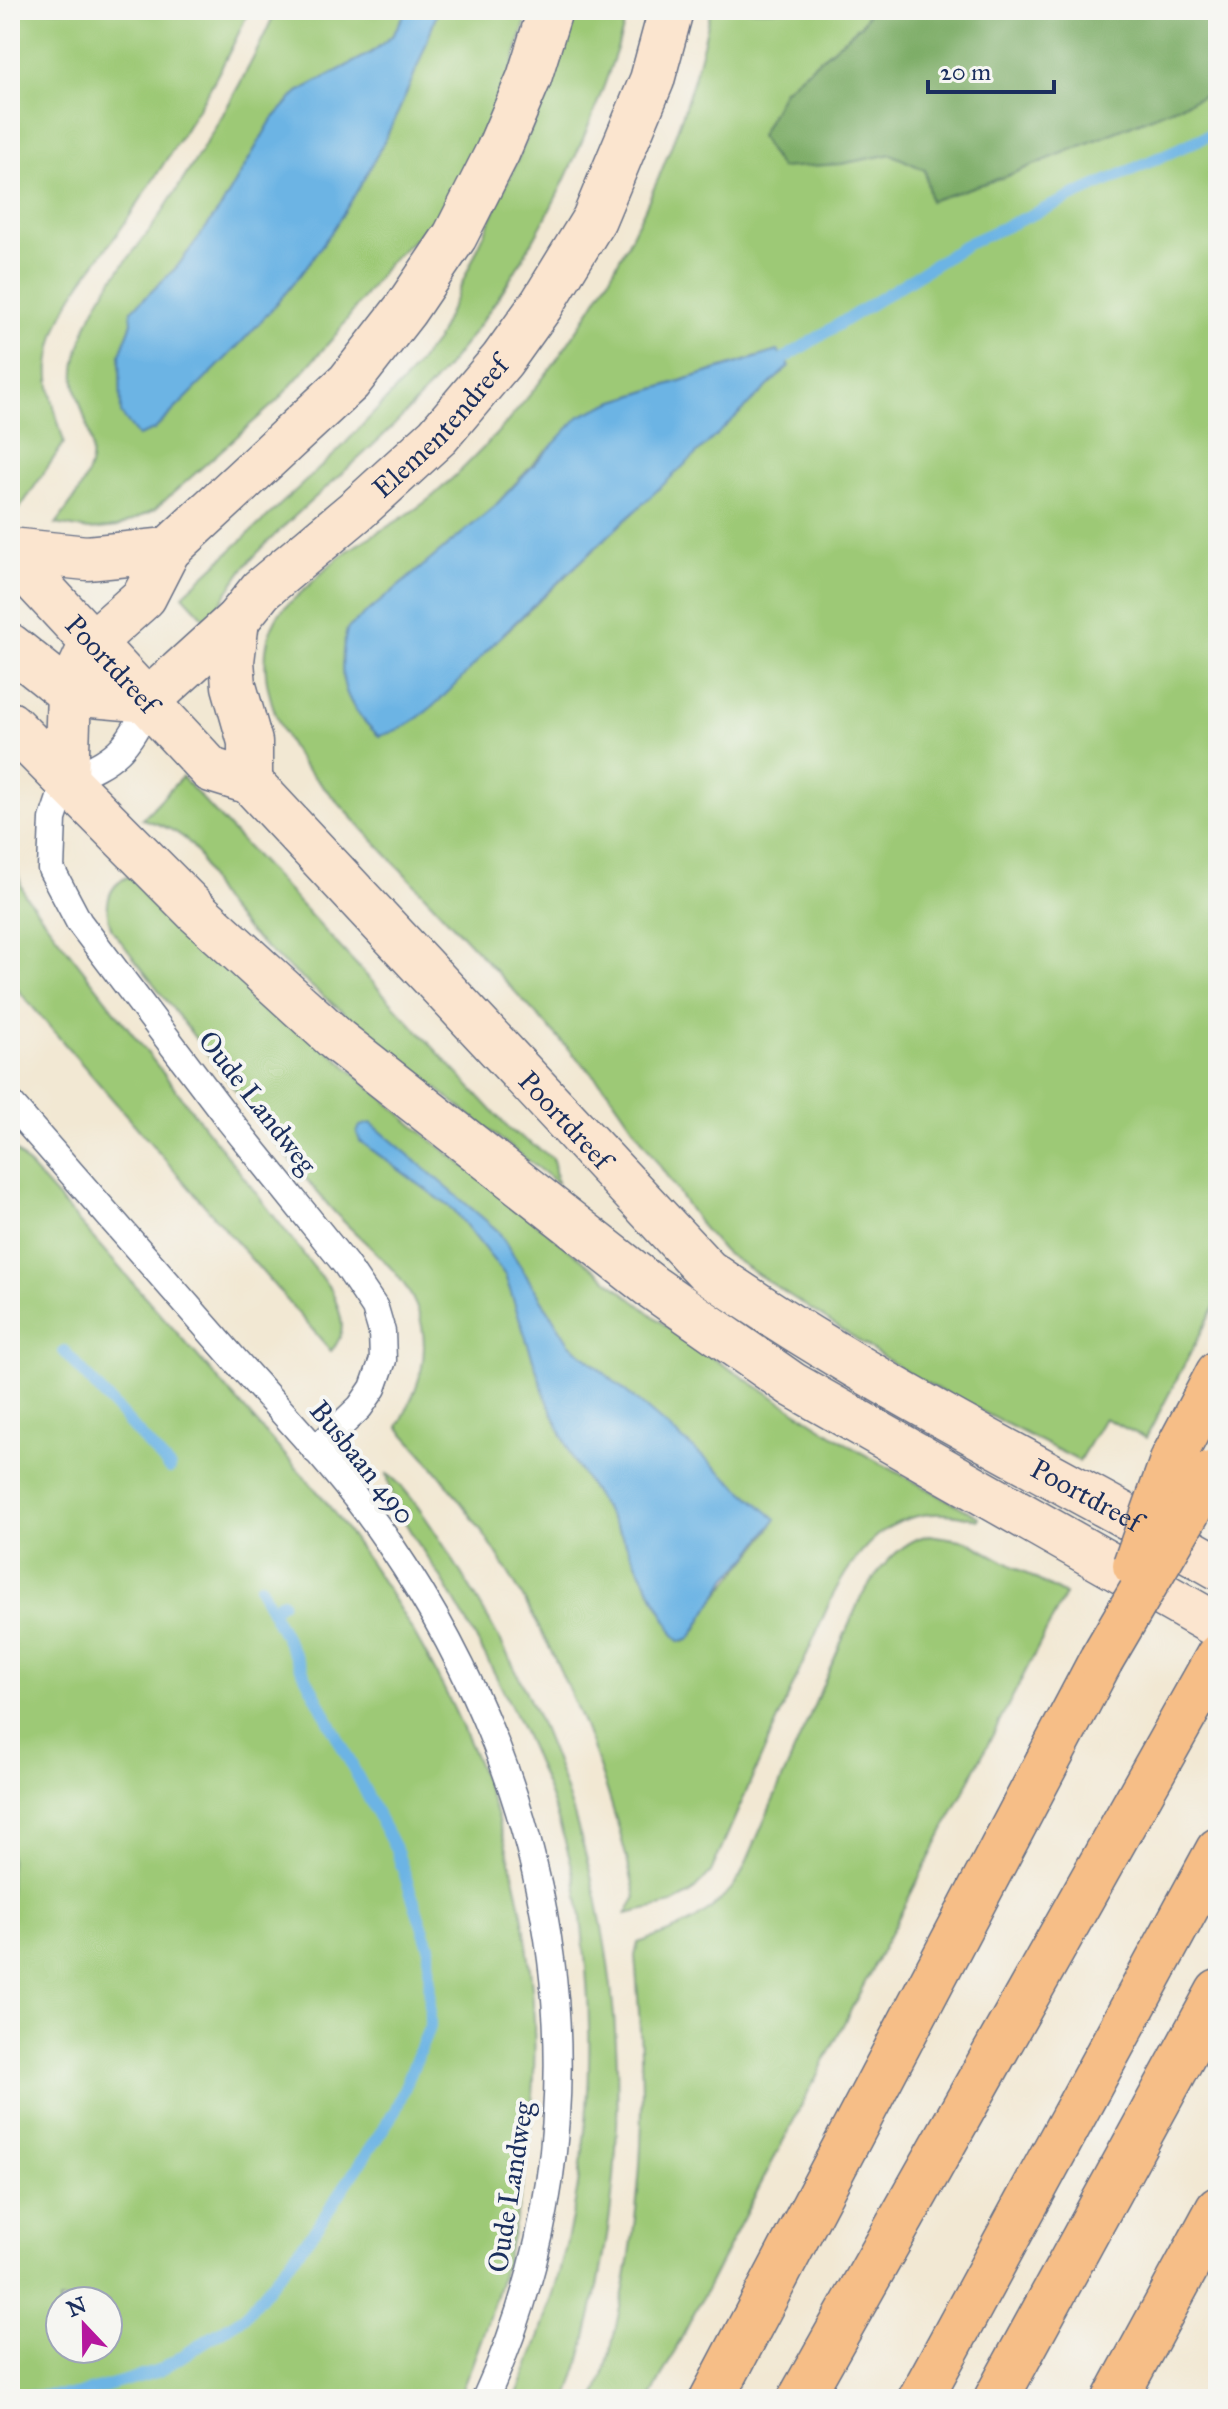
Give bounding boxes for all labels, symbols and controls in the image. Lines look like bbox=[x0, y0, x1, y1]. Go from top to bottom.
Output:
scale bar bbox=[928, 44, 1054, 94]
text: 20 m bbox=[940, 57, 991, 87]
street label: Elementendreef bbox=[365, 345, 519, 506]
street label: Poortdreef bbox=[58, 608, 169, 724]
street label: Oude Landweg bbox=[191, 1024, 325, 1182]
street label: Poortdreef bbox=[511, 1064, 623, 1180]
street label: Busbaan 490 bbox=[302, 1393, 423, 1531]
street label: Poortdreef bbox=[1025, 1451, 1152, 1542]
street label: Oude Landweg bbox=[480, 2098, 541, 2275]
north arrow bbox=[44, 2285, 124, 2365]
text: N bbox=[63, 2291, 91, 2323]

